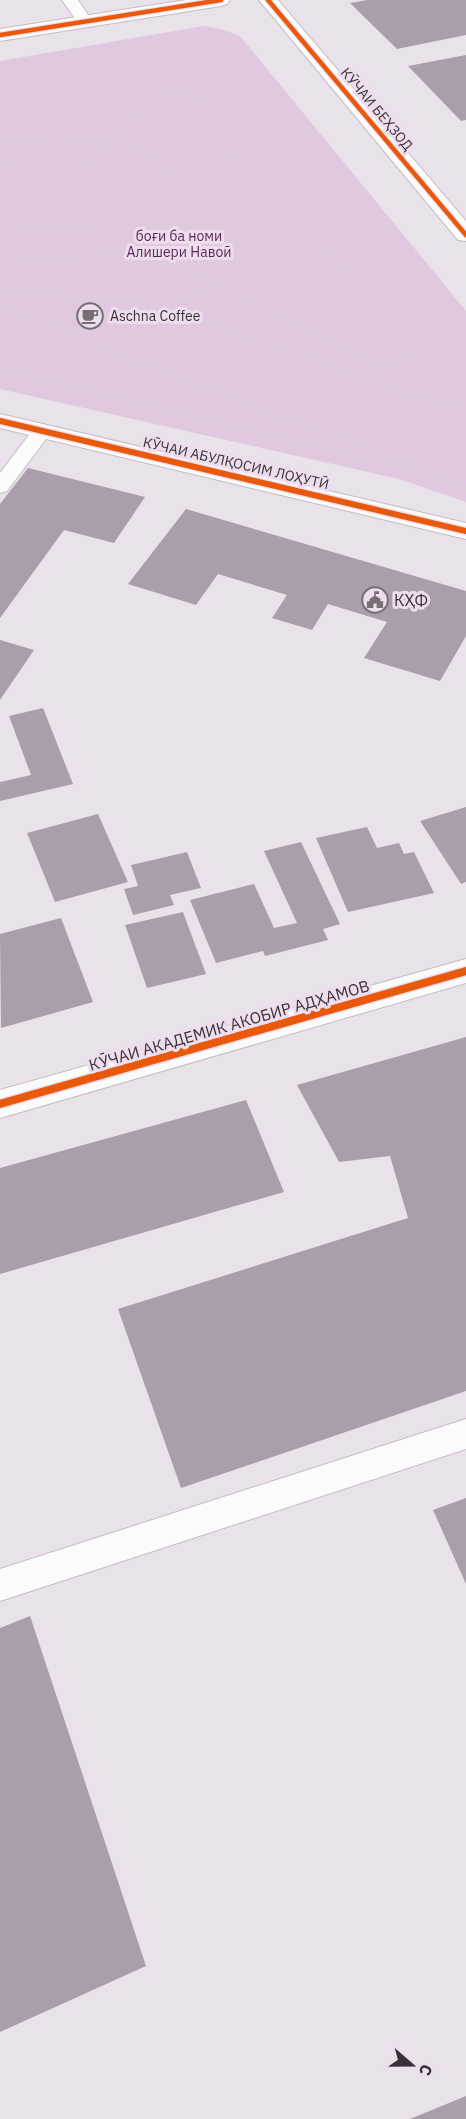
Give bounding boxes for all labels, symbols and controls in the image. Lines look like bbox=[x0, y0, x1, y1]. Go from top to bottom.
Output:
street label: КӮЧАИ БЕҲЗОД bbox=[337, 64, 417, 154]
park label: боғи ба номи Алишери Навоӣ bbox=[126, 227, 232, 261]
cafe icon: Aschna Coffee bbox=[75, 301, 105, 331]
place label: Aschna Coffee bbox=[110, 307, 201, 325]
street label: КӮЧАИ АБУЛҚОСИМ ЛОҲУТӢ bbox=[141, 433, 331, 493]
public building icon: КҲФ bbox=[360, 585, 390, 615]
place label: КҲФ bbox=[394, 590, 428, 610]
street label: КӮЧАИ АКАДЕМИК АКОБИР АДҲАМОВ bbox=[86, 975, 372, 1075]
north arrow bbox=[382, 2035, 442, 2095]
text: С bbox=[415, 2062, 437, 2078]

